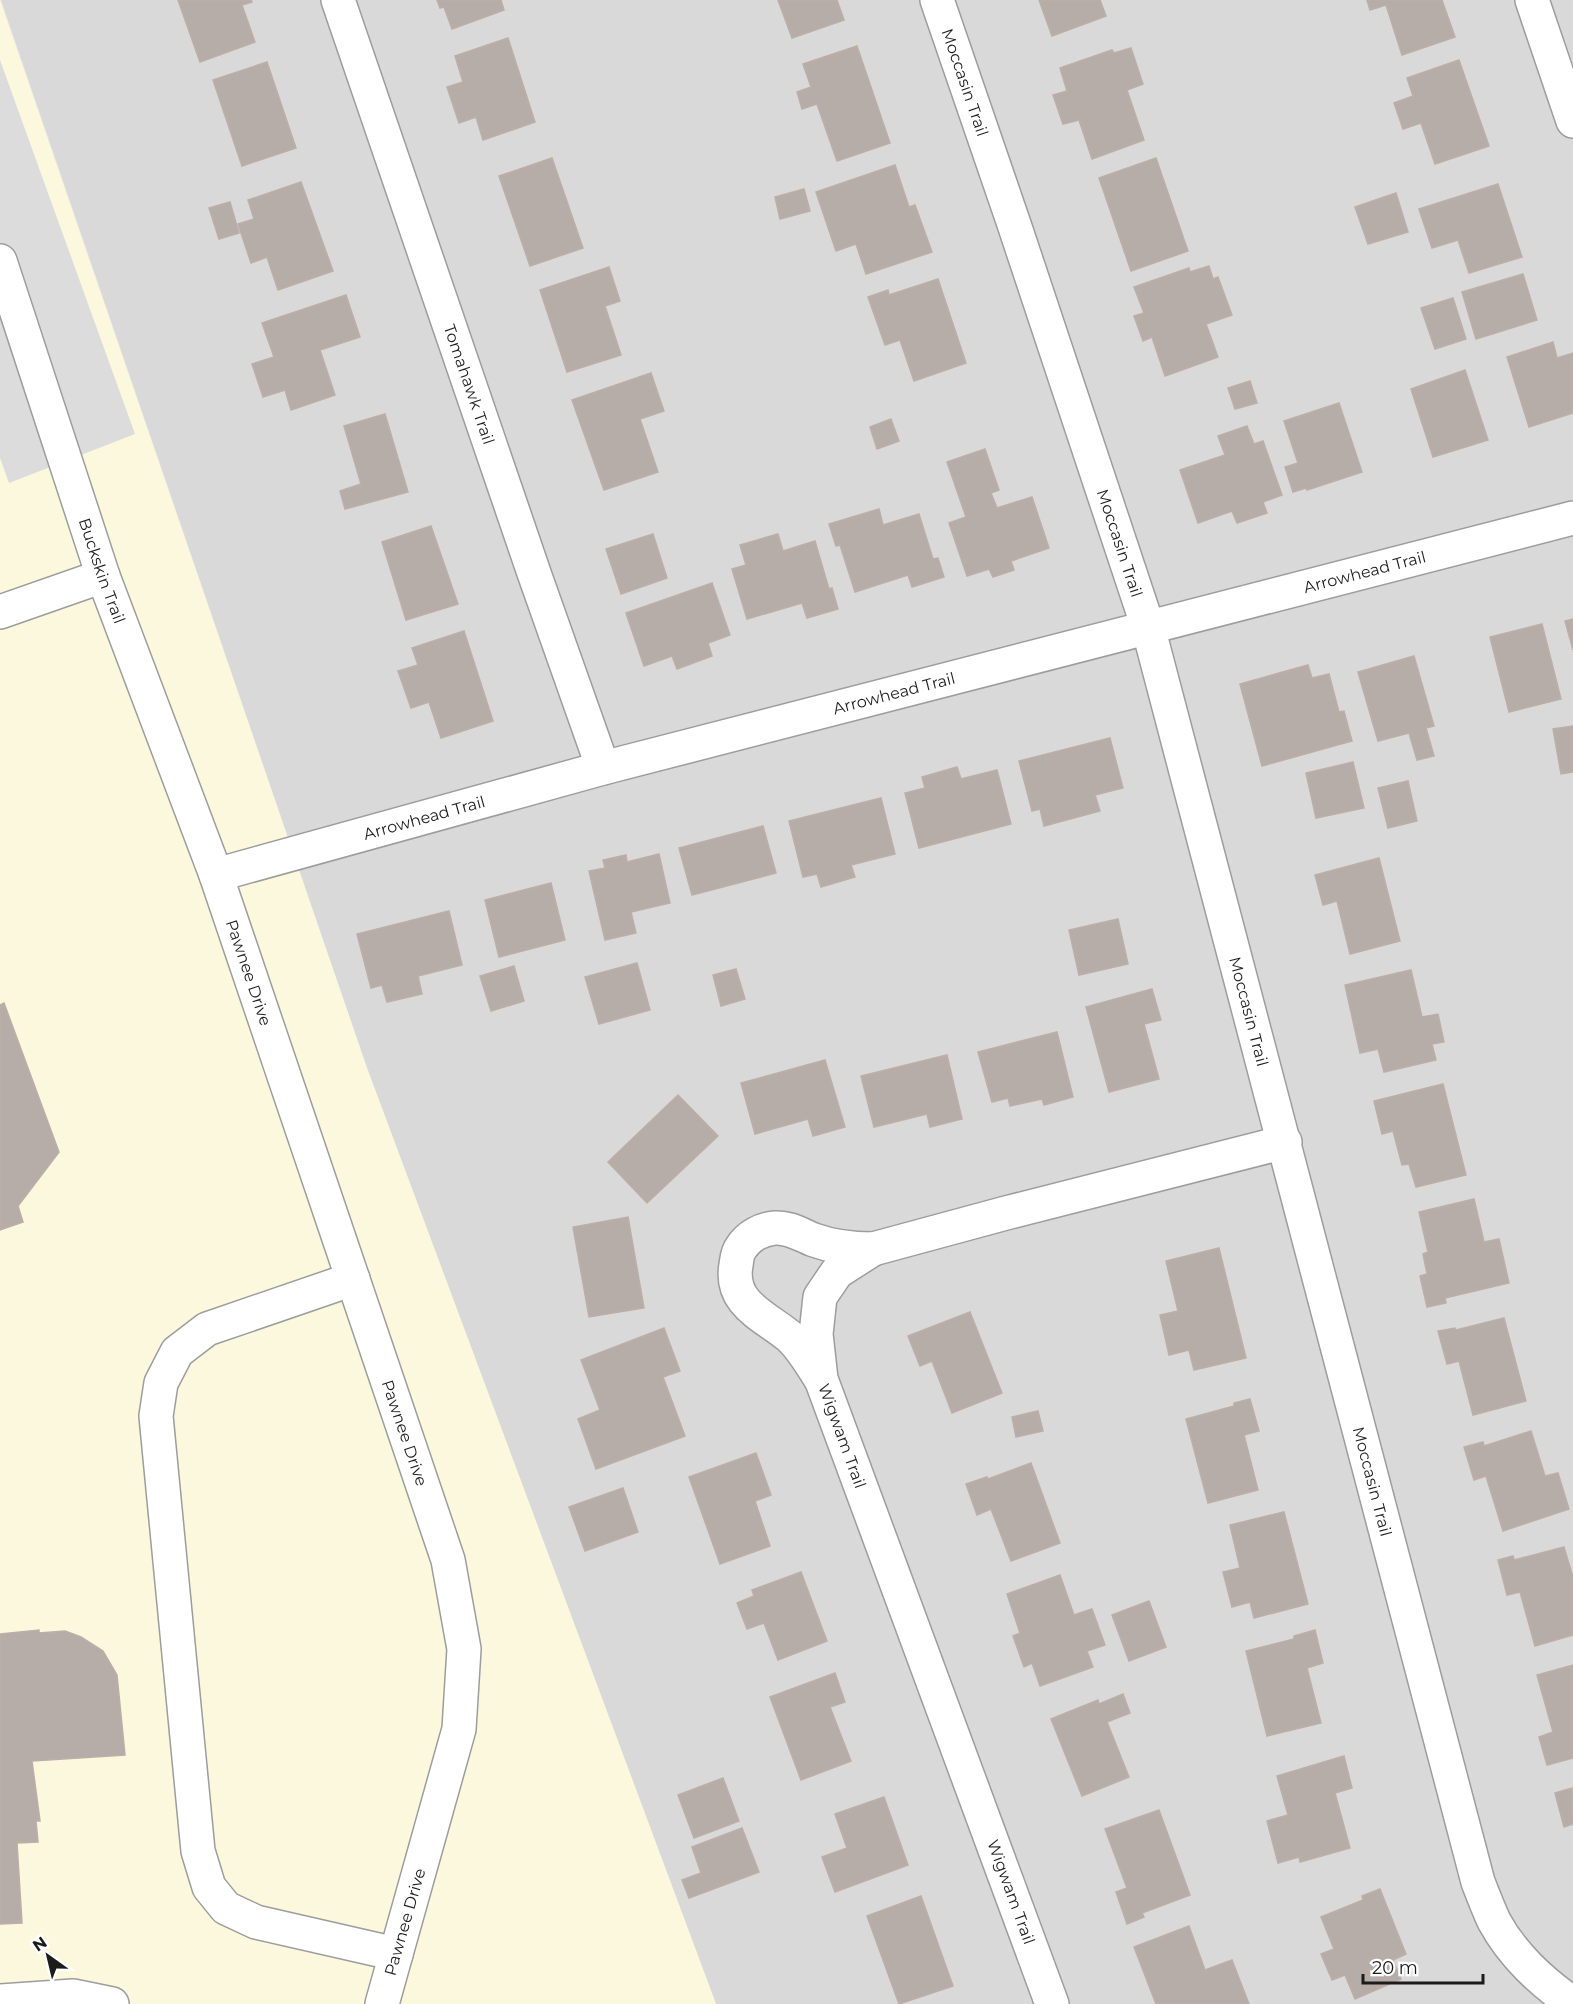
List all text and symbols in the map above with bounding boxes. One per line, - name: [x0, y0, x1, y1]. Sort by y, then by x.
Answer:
- street label: Moccasin Trail: [938, 26, 993, 139]
- street label: Tomahawk Trail: [440, 322, 499, 447]
- street label: Moccasin Trail: [1093, 487, 1147, 599]
- street label: Buckskin Trail: [75, 515, 130, 626]
- street label: Arrowhead Trail: [1301, 547, 1428, 597]
- street label: Arrowhead Trail: [831, 668, 957, 718]
- street label: Arrowhead Trail: [361, 792, 487, 843]
- street label: Pawnee Drive: [222, 917, 276, 1028]
- street label: Moccasin Trail: [1226, 954, 1273, 1068]
- street label: Pawnee Drive: [378, 1377, 432, 1488]
- street label: Wigwam Trail: [814, 1381, 870, 1491]
- street label: Moccasin Trail: [1349, 1425, 1396, 1538]
- street label: Wigwam Trail: [983, 1837, 1039, 1947]
- street label: Pawnee Drive: [381, 1866, 429, 1978]
- north arrow: [18, 1926, 78, 1986]
- text: N: [29, 1932, 51, 1955]
- scale bar: [1363, 1947, 1483, 1985]
- text: 20 m: [1372, 1957, 1418, 1979]

